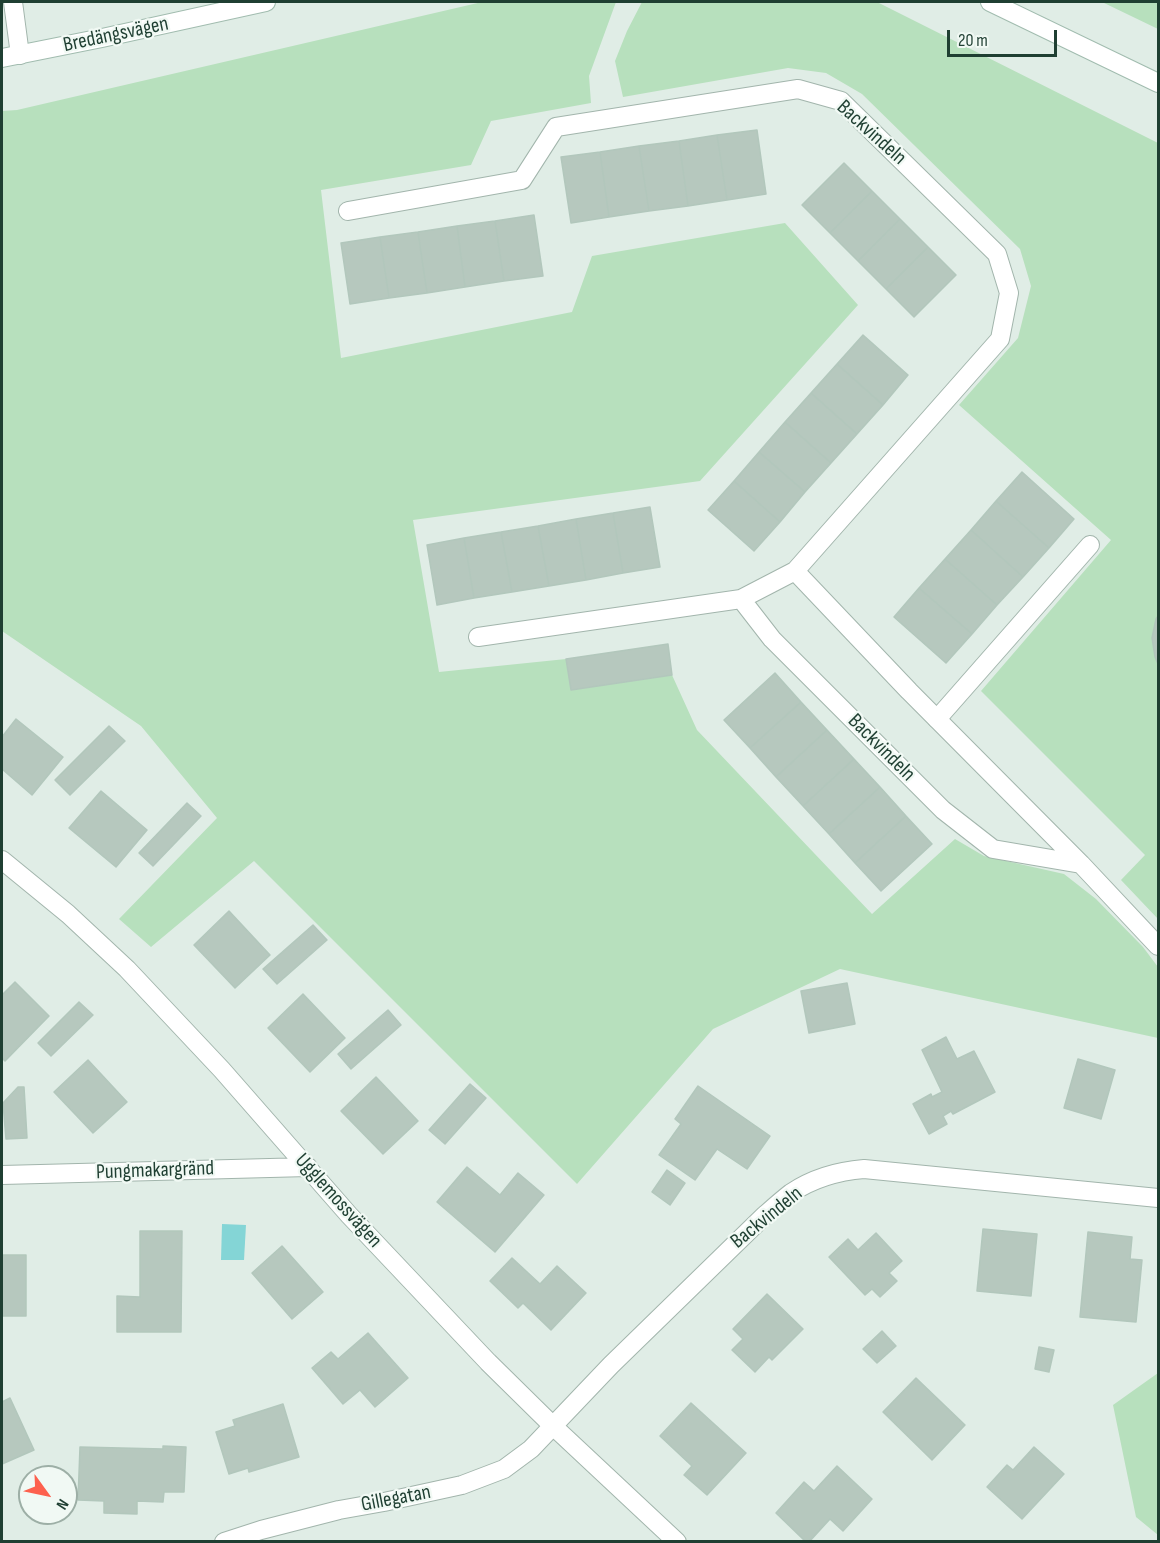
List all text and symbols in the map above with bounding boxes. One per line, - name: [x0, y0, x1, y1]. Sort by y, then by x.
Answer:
- street label: Bredängsvägen: [61, 12, 171, 58]
- scale bar: [950, 18, 1060, 56]
- text: 20 m: [958, 30, 988, 51]
- street label: Backvindeln: [831, 95, 911, 171]
- street label: Backvindeln: [842, 709, 920, 787]
- street label: Ugglemossvägen: [289, 1149, 387, 1253]
- street label: Pungmakargränd: [96, 1156, 214, 1186]
- street label: Backvindeln: [726, 1181, 808, 1255]
- north arrow: [18, 1465, 78, 1525]
- street label: Gillegatan: [359, 1480, 433, 1518]
- text: N: [52, 1495, 72, 1513]

